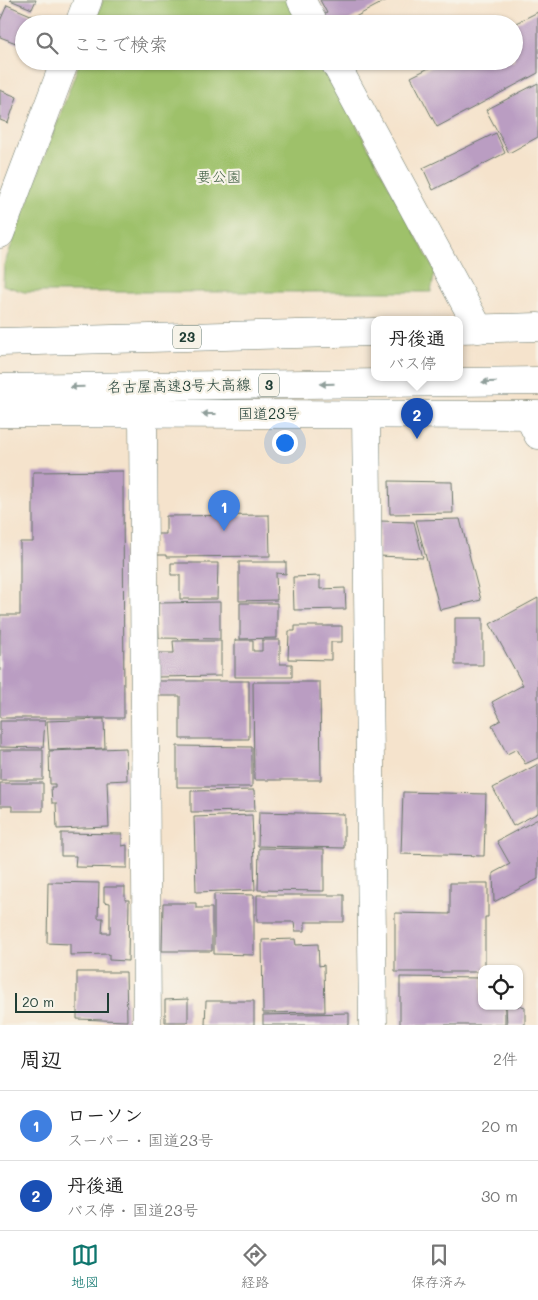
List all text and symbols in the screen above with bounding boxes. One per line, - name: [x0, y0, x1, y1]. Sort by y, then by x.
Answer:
- search box: [15, 15, 523, 70]
- icon: search: [33, 29, 61, 57]
- text: ここで検索: [73, 31, 168, 56]
- park label: 要公園: [196, 166, 242, 186]
- popup: [371, 316, 463, 381]
- text: 丹後通: [388, 325, 446, 350]
- road number: 23: [173, 326, 201, 348]
- text: バス停: [388, 352, 437, 373]
- street label: 名古屋高速3号大高線: [107, 374, 251, 396]
- road number: 3: [259, 374, 279, 396]
- one-way arrow: [481, 378, 497, 386]
- one-way arrow: [319, 380, 335, 388]
- one-way arrow: [69, 383, 85, 391]
- pin: 2: [401, 398, 433, 439]
- street label: 国道23号: [238, 403, 300, 423]
- one-way arrow: [201, 410, 217, 418]
- your location: [272, 430, 298, 456]
- pin: 1: [208, 490, 240, 531]
- map controls: [478, 965, 523, 1010]
- button: locate: [478, 965, 523, 1010]
- scale bar: [15, 990, 109, 1013]
- text: 20 m: [22, 992, 54, 1011]
- text: 周辺: [20, 1045, 62, 1072]
- text: 2件: [493, 1048, 518, 1069]
- text: ローソン: [67, 1102, 143, 1127]
- text: 1: [32, 1115, 40, 1136]
- text: 20 m: [481, 1115, 518, 1136]
- text: スーパー · 国道23号: [67, 1129, 214, 1150]
- text: 丹後通: [67, 1172, 124, 1197]
- text: 2: [32, 1185, 40, 1206]
- text: 30 m: [481, 1185, 518, 1206]
- text: バス停 · 国道23号: [67, 1199, 199, 1220]
- tab: 地図: [71, 1241, 99, 1291]
- tab: 経路: [241, 1241, 269, 1291]
- tab: 保存済み: [411, 1241, 467, 1291]

